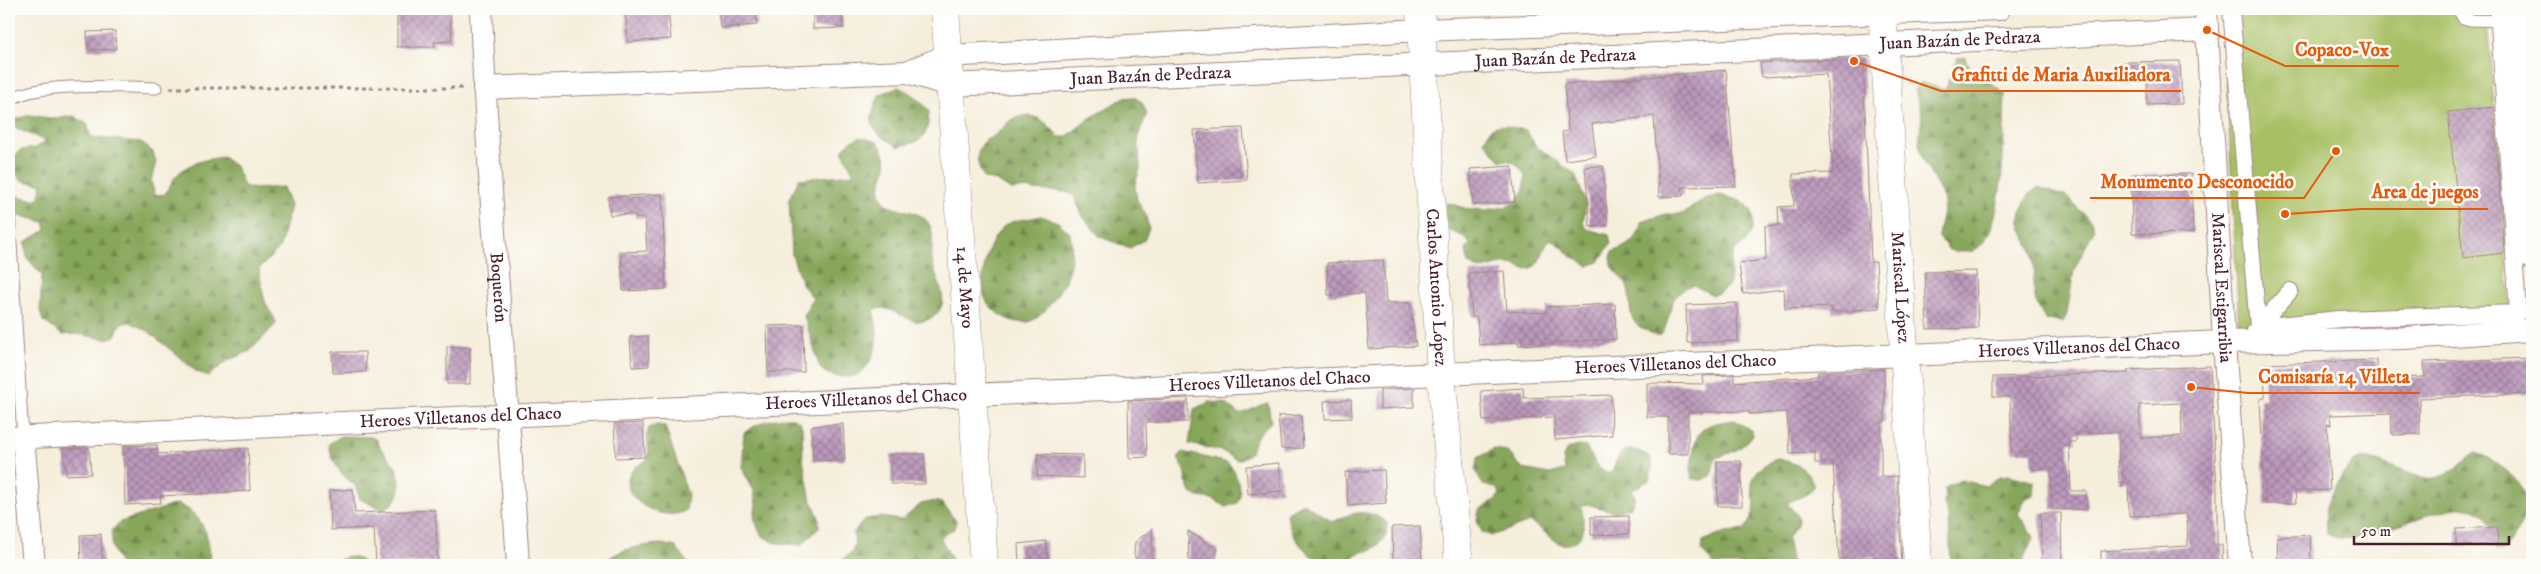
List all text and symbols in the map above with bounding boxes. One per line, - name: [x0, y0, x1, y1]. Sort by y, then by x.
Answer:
- street label: Juan Bazán de Pedraza: [1877, 26, 2041, 55]
- callout: Copaco-Vox: [2285, 32, 2399, 66]
- text: Copaco-Vox: [2295, 39, 2390, 62]
- street label: Juan Bazán de Pedraza: [1473, 44, 1637, 73]
- callout: Grafitti de Maria Auxiliadora: [1941, 57, 2181, 91]
- street label: Juan Bazán de Pedraza: [1068, 62, 1232, 91]
- text: Grafitti de Maria Auxiliadora: [1951, 64, 2172, 87]
- callout: Monumento Desconocido: [2090, 164, 2304, 198]
- text: Monumento Desconocido: [2100, 171, 2294, 194]
- callout: Area de juegos: [2361, 175, 2488, 209]
- text: Area de juegos: [2370, 181, 2479, 205]
- street label: Carlos Antonio López: [1420, 208, 1452, 367]
- street label: Mariscal Estigarribia: [2206, 212, 2236, 364]
- street label: Mariscal López: [1885, 231, 1915, 344]
- street label: 14 de Mayo: [951, 245, 978, 329]
- street label: Boquerón: [484, 252, 512, 324]
- street label: Heroes Villetanos del Chaco: [1978, 333, 2181, 363]
- street label: Heroes Villetanos del Chaco: [1574, 349, 1777, 380]
- callout: Comisaría 14 Villeta: [2248, 359, 2420, 393]
- street label: Heroes Villetanos del Chaco: [1168, 366, 1371, 397]
- text: Comisaría 14 Villeta: [2258, 366, 2411, 389]
- street label: Heroes Villetanos del Chaco: [765, 384, 968, 415]
- street label: Heroes Villetanos del Chaco: [359, 402, 562, 433]
- scale bar: [2354, 514, 2508, 546]
- text: 50 m: [2361, 522, 2391, 541]

